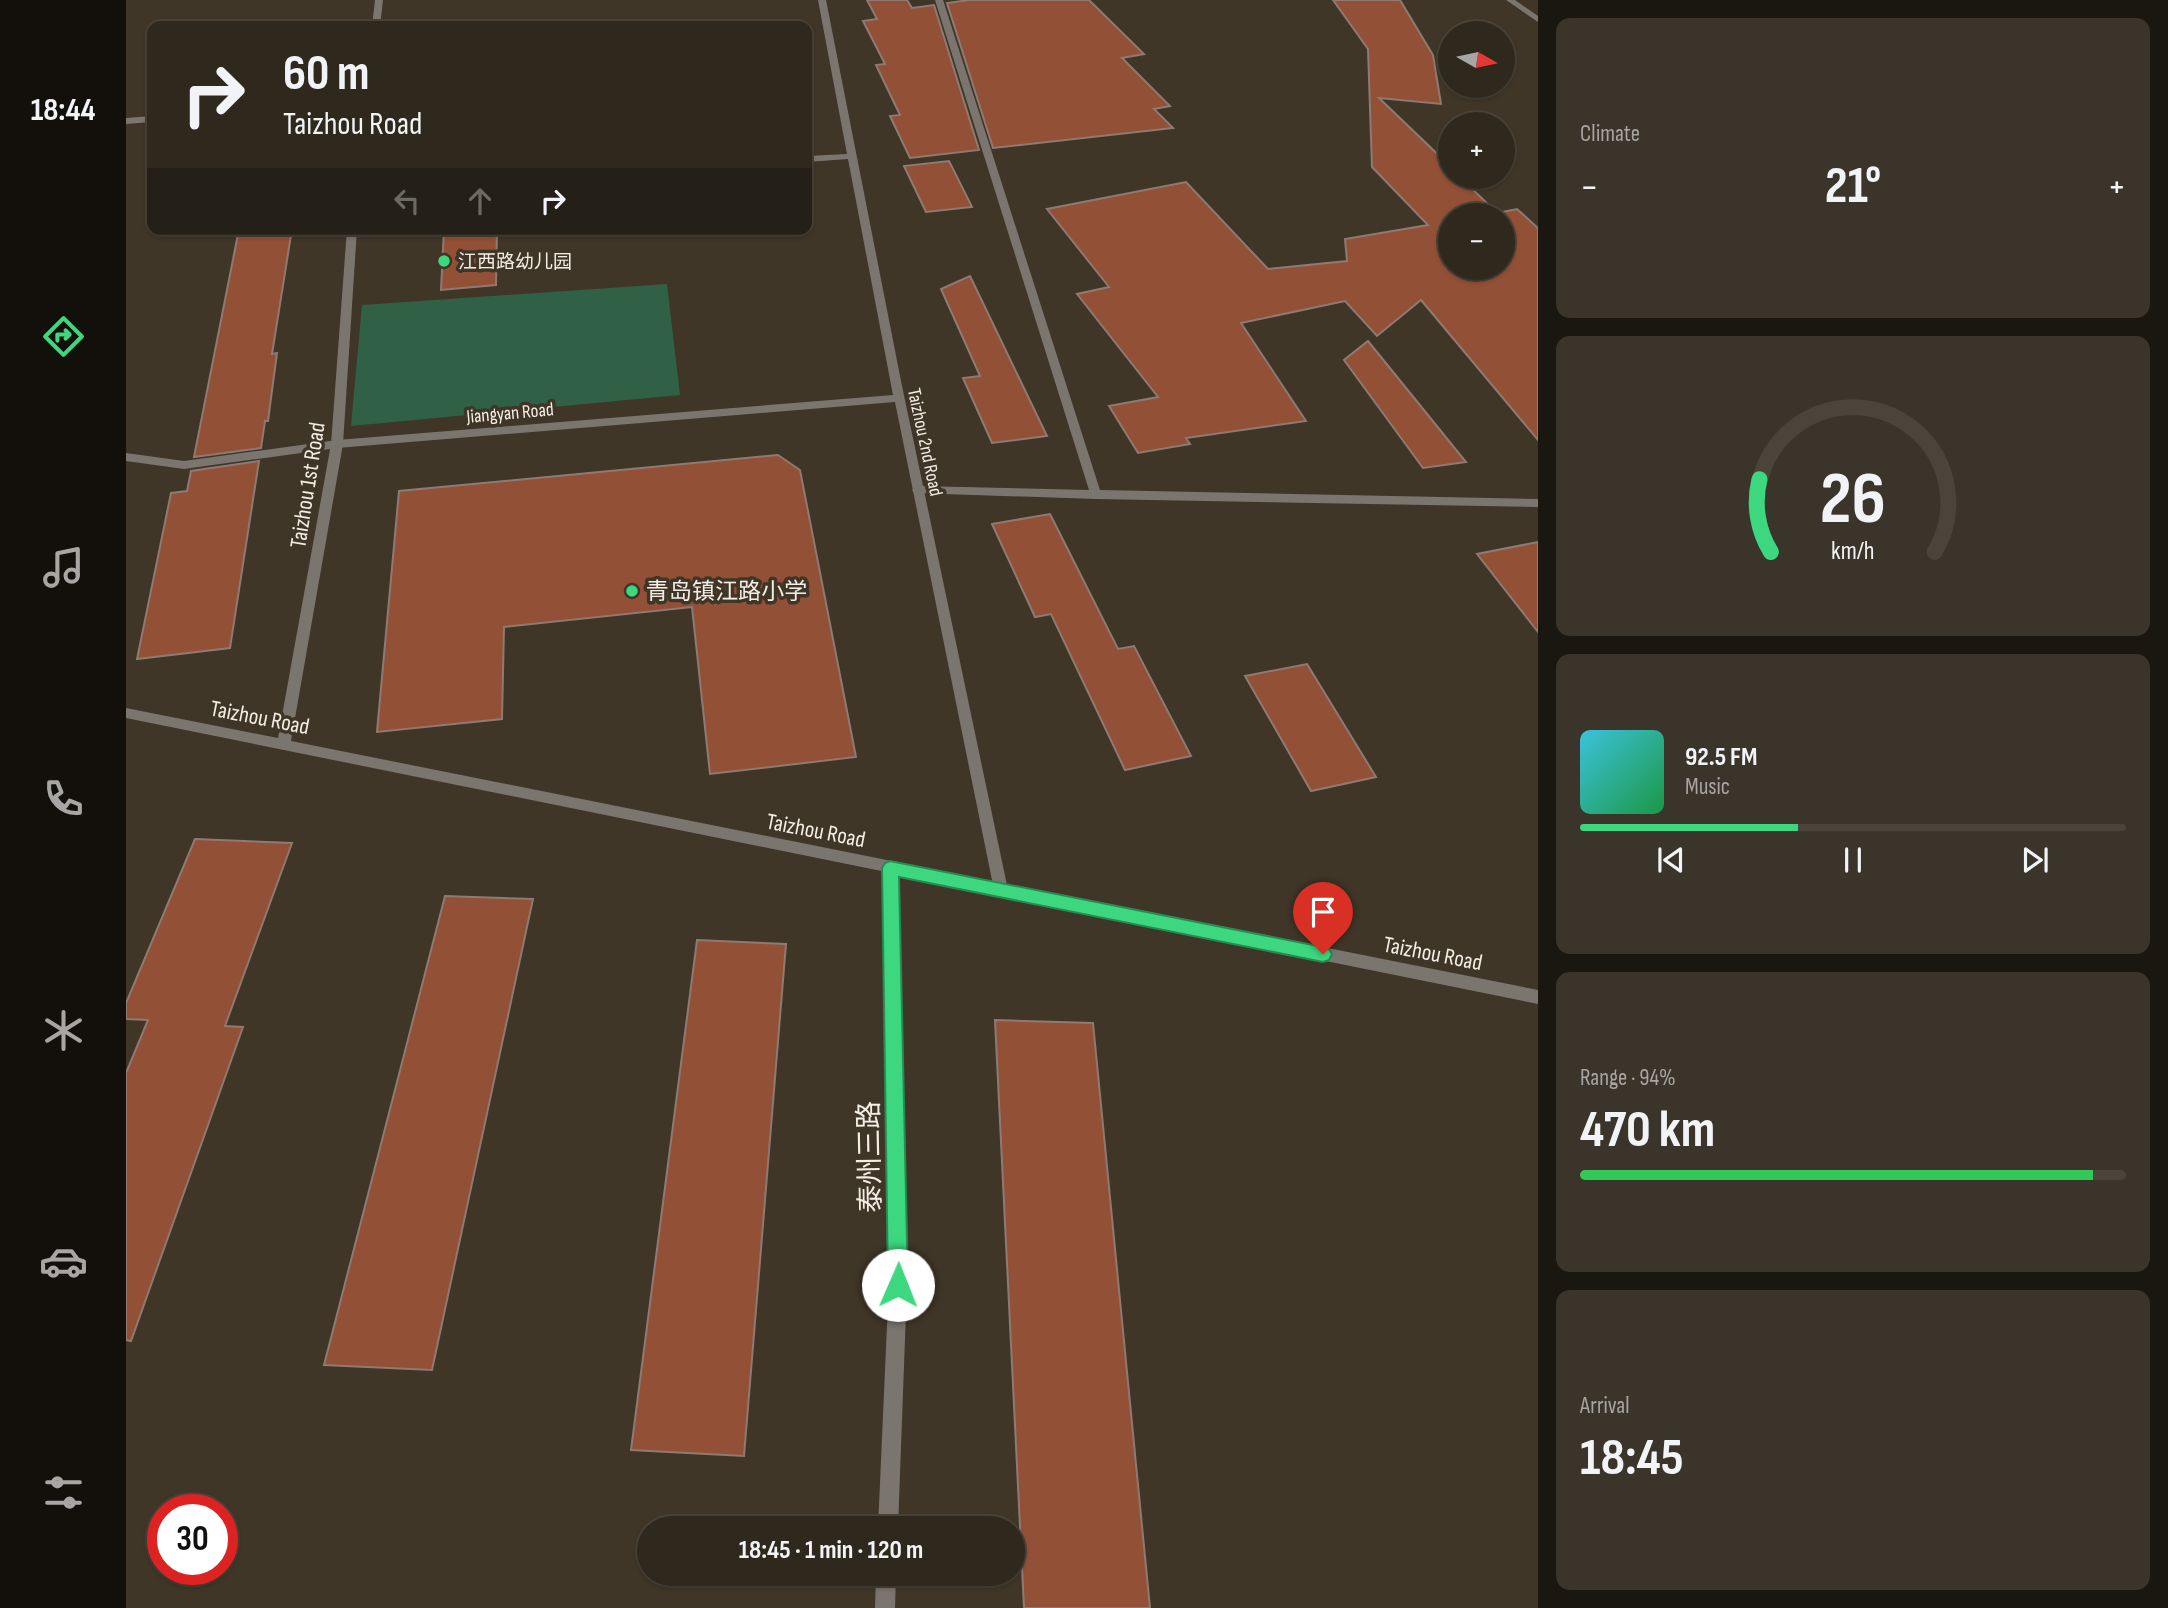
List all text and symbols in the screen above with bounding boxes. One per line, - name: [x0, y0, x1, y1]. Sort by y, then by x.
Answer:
- north arrow: [1438, 21, 1516, 98]
- map controls: [1438, 21, 1515, 280]
- text: 60 m: [283, 45, 370, 104]
- icon: right: [168, 49, 259, 140]
- text: 18:44: [31, 91, 95, 130]
- text: Taizhou Road: [283, 105, 422, 144]
- button: +: [1438, 112, 1515, 189]
- text: Climate: [1580, 120, 1640, 148]
- text: 21°: [1825, 155, 1881, 218]
- text: −: [1580, 165, 1599, 210]
- text: +: [2107, 165, 2126, 210]
- icon: left: [388, 182, 426, 220]
- icon: ahead: [461, 182, 499, 220]
- icon: right: [534, 182, 572, 220]
- button: −: [1438, 203, 1515, 280]
- place label: 江西路幼儿园: [458, 251, 572, 274]
- marker: 江西路幼儿园: [436, 253, 452, 269]
- icon: directions: [39, 312, 88, 361]
- street label: Taizhou 2nd Road: [902, 386, 947, 498]
- street label: Jiangyan Road: [465, 398, 555, 429]
- street label: Taizhou 1st Road: [284, 420, 332, 550]
- text: 26: [1820, 456, 1886, 544]
- text: km/h: [1831, 536, 1875, 567]
- icon: music: [39, 543, 88, 592]
- place label: 青岛镇江路小学: [646, 578, 807, 606]
- marker: 青岛镇江路小学: [624, 583, 640, 599]
- street label: Taizhou Road: [208, 695, 312, 741]
- text: 92.5 FM: [1685, 742, 1757, 773]
- text: Music: [1685, 773, 1730, 801]
- icon: phone: [39, 774, 88, 823]
- street label: Taizhou Road: [764, 808, 868, 854]
- icon: previous: [1652, 841, 1690, 879]
- icon: pause: [1834, 841, 1872, 879]
- icon: next: [2016, 841, 2054, 879]
- pin: [1293, 882, 1353, 954]
- icon: arrive: [1304, 893, 1342, 931]
- street label: Taizhou Road: [1381, 931, 1485, 977]
- icon: climate: [39, 1006, 88, 1055]
- text: Range · 94%: [1580, 1064, 1676, 1092]
- text: 470 km: [1580, 1099, 1715, 1162]
- street label: 泰州三路: [853, 1101, 888, 1213]
- icon: car: [39, 1237, 88, 1286]
- position arrow: [861, 1248, 935, 1322]
- text: Arrival: [1580, 1392, 1629, 1420]
- text: 18:45: [1580, 1427, 1684, 1490]
- icon: filters: [39, 1468, 88, 1517]
- speed limit sign: 30: [147, 1494, 238, 1585]
- text: 18:45 · 1 min · 120 m: [739, 1535, 923, 1566]

